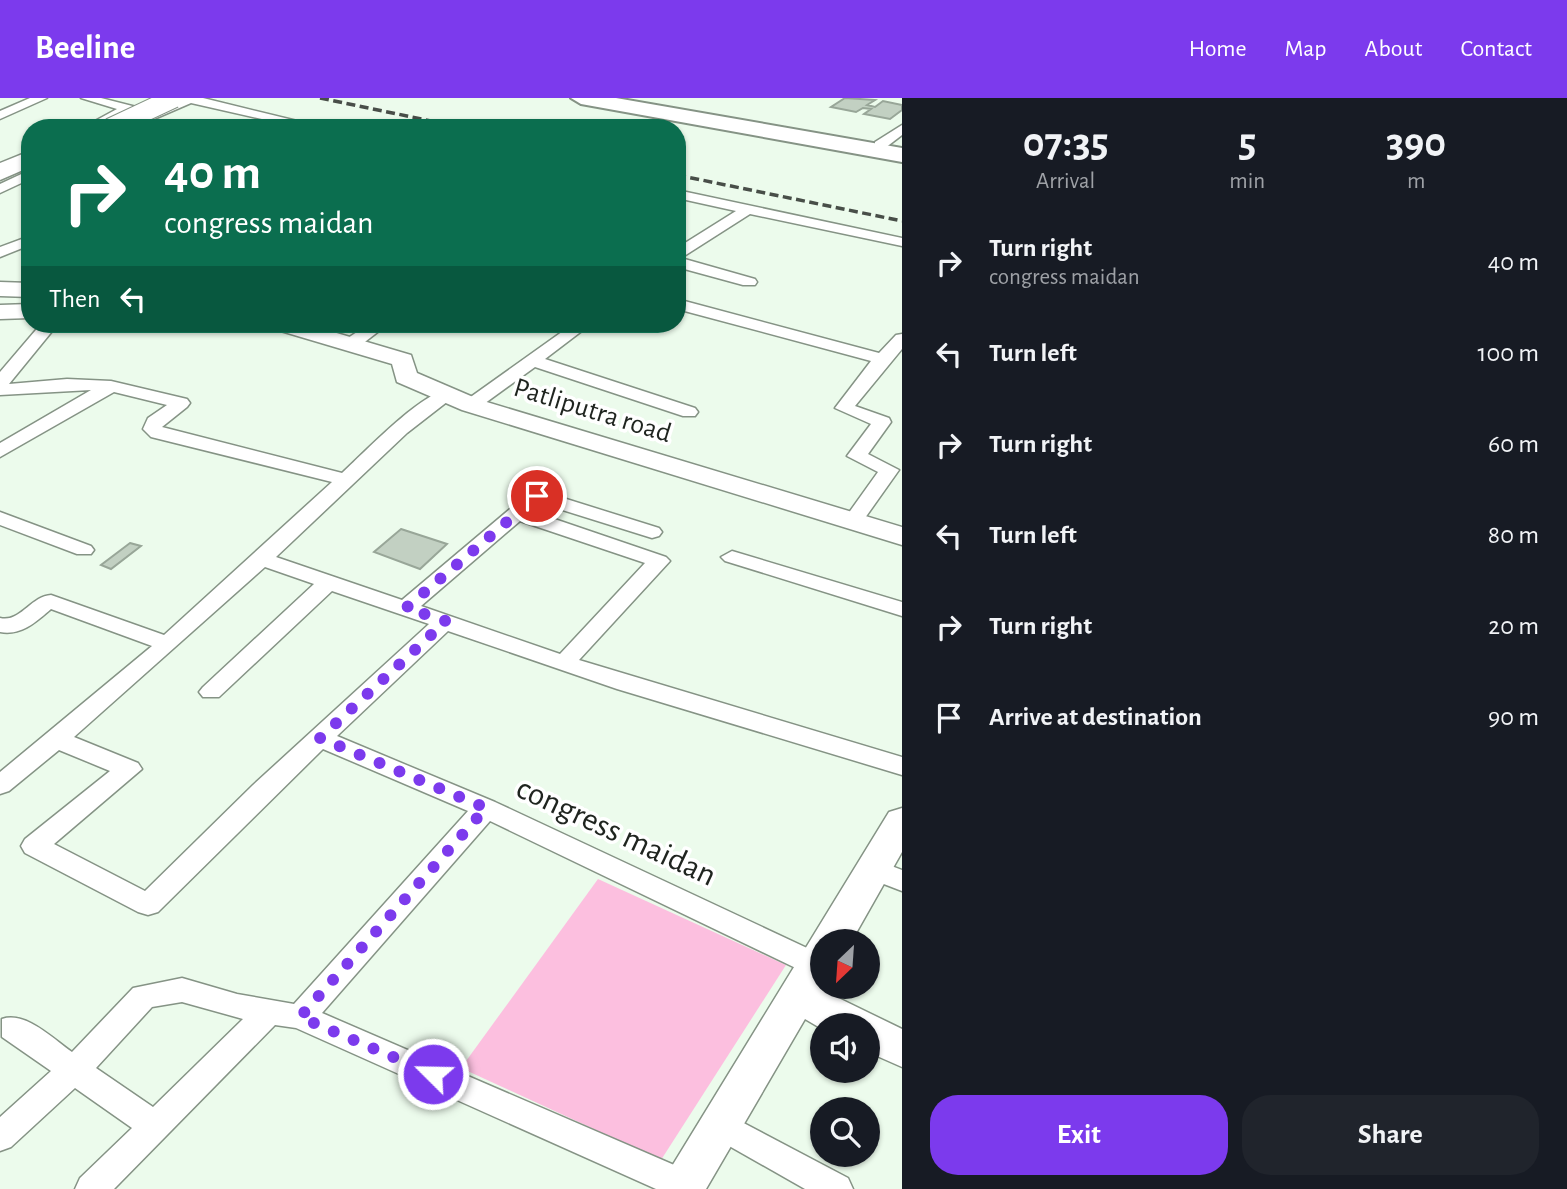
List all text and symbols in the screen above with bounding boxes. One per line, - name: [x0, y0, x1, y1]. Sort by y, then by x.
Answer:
- text: Beeline: [35, 32, 135, 65]
- text: Home: [1189, 37, 1247, 61]
- text: Map: [1285, 37, 1327, 61]
- text: About: [1365, 37, 1422, 61]
- text: Contact: [1460, 37, 1532, 61]
- text: 07:35: [1023, 122, 1109, 164]
- text: 5: [1238, 122, 1256, 164]
- text: 390: [1386, 122, 1446, 164]
- icon: right: [49, 147, 140, 238]
- text: 40 m: [164, 149, 261, 198]
- text: Arrival: [1036, 170, 1095, 193]
- text: min: [1229, 170, 1265, 193]
- text: m: [1407, 170, 1425, 193]
- text: congress maidan: [164, 207, 374, 239]
- text: Turn right: [989, 235, 1092, 261]
- icon: right: [930, 244, 968, 282]
- text: 40 m: [1488, 249, 1539, 275]
- text: congress maidan: [989, 266, 1140, 289]
- icon: left: [114, 280, 152, 318]
- text: Then: [49, 286, 100, 312]
- icon: left: [930, 335, 968, 373]
- text: Turn left: [989, 340, 1077, 366]
- text: 100 m: [1478, 340, 1539, 366]
- street label: Patliputra road: [510, 374, 675, 448]
- icon: right: [930, 426, 968, 464]
- text: Turn right: [989, 431, 1092, 457]
- text: 60 m: [1488, 431, 1539, 457]
- pin: [507, 466, 567, 526]
- icon: arrive: [518, 477, 556, 515]
- icon: left: [930, 517, 968, 555]
- text: Turn left: [989, 522, 1077, 548]
- text: 80 m: [1488, 522, 1539, 548]
- icon: right: [930, 608, 968, 646]
- text: Turn right: [989, 613, 1092, 639]
- text: 20 m: [1488, 613, 1539, 639]
- icon: arrive: [930, 699, 968, 737]
- text: Arrive at destination: [989, 704, 1202, 730]
- text: 90 m: [1488, 704, 1539, 730]
- street label: congress maidan: [511, 772, 721, 893]
- north arrow: [810, 929, 880, 999]
- map controls: [810, 929, 880, 1167]
- button: sound: [810, 1013, 880, 1083]
- position arrow: [396, 1037, 470, 1111]
- button: Exit: [930, 1095, 1228, 1175]
- button: Share: [1242, 1095, 1539, 1175]
- button: search: [810, 1097, 880, 1167]

